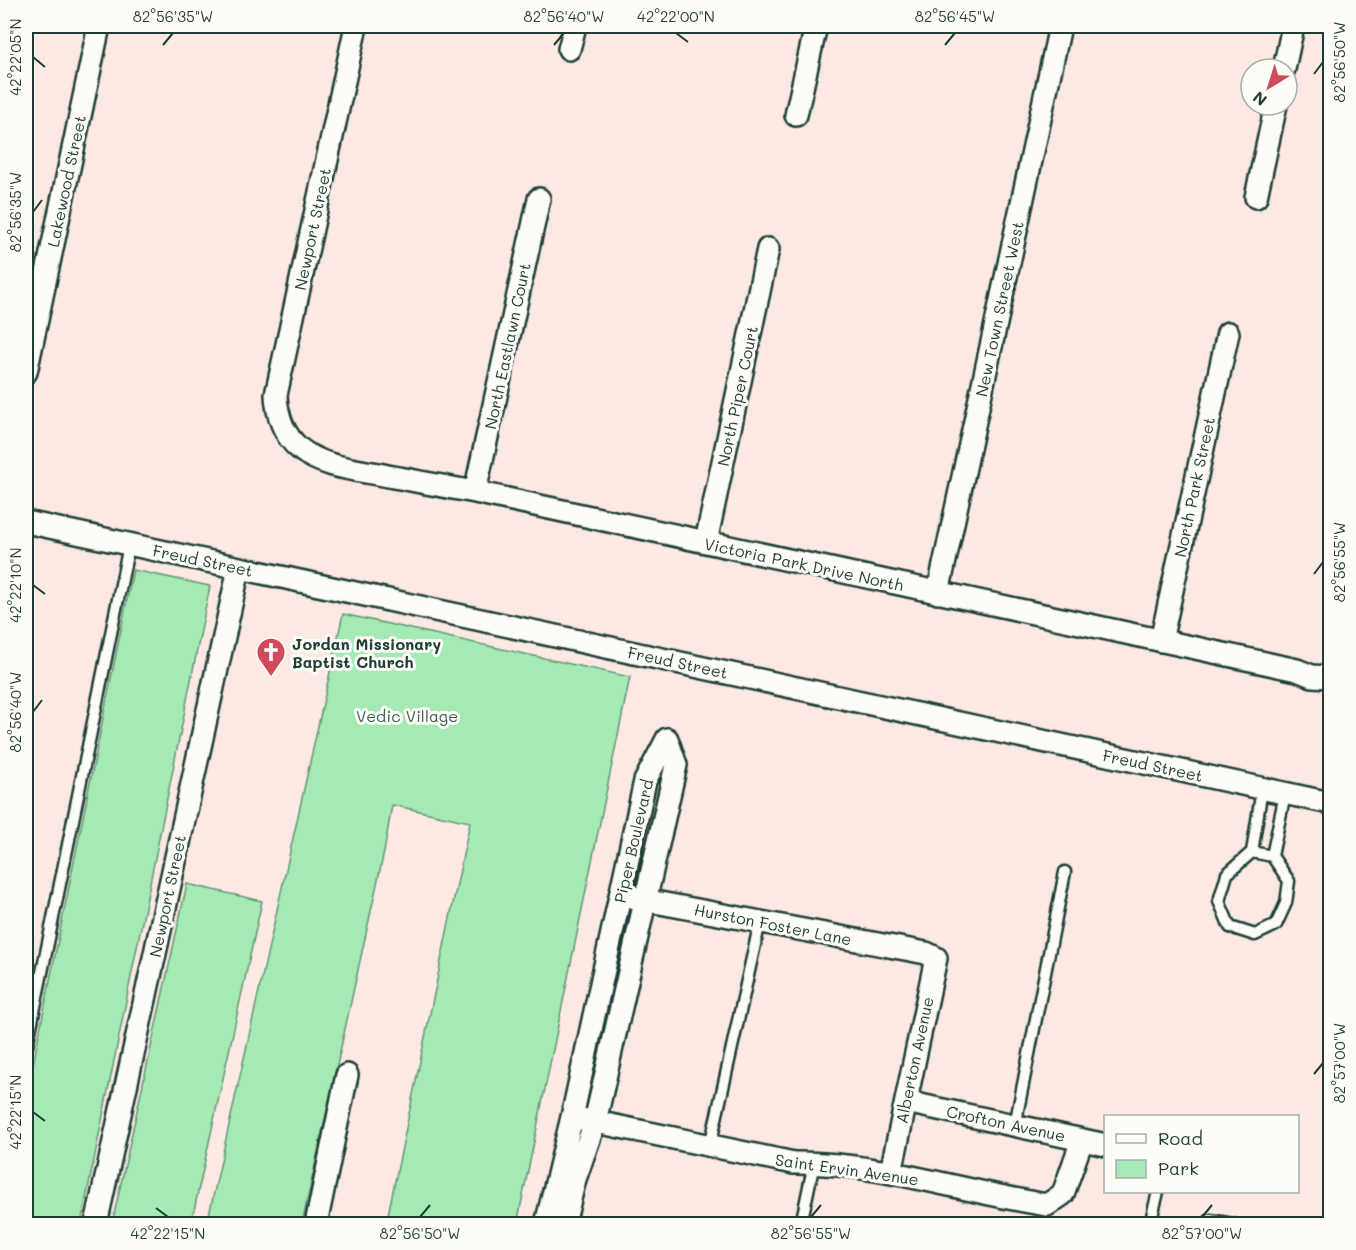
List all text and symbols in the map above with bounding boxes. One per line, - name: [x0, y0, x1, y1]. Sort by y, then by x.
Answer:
- text: 82°56'35"W: [133, 6, 213, 26]
- text: 82°56'40"W: [524, 6, 604, 26]
- text: 42°22'00"N: [637, 6, 715, 26]
- text: 82°56'45"W: [915, 6, 995, 26]
- text: 42°22'05"N: [5, 18, 25, 96]
- text: 82°56'50"W: [1329, 22, 1349, 102]
- north arrow: [1239, 57, 1299, 117]
- text: N: [1248, 87, 1271, 111]
- street label: Lakewood Street: [42, 113, 90, 249]
- street label: Newport Street: [289, 166, 335, 292]
- text: 82°56'35"W: [5, 172, 25, 252]
- street label: New Town Street West: [970, 219, 1028, 399]
- street label: North Eastlawn Court: [479, 261, 535, 431]
- street label: North Piper Court: [712, 324, 762, 468]
- street label: North Park Street: [1169, 415, 1219, 559]
- text: 82°56'55"W: [1329, 522, 1349, 602]
- street label: Victoria Park Drive North: [702, 533, 906, 595]
- street label: Freud Street: [151, 539, 255, 581]
- text: 42°22'10"N: [5, 547, 25, 623]
- place label: Jordan Missionary Baptist Church: [292, 633, 441, 672]
- church icon: Jordan Missionary Baptist Church: [255, 636, 287, 678]
- street label: Freud Street: [626, 641, 730, 683]
- text: 82°56'40"W: [5, 672, 25, 752]
- park label: Vedic Village: [356, 705, 458, 726]
- street label: Freud Street: [1101, 744, 1205, 786]
- street label: Piper Boulevard: [609, 777, 657, 905]
- street label: Newport Street: [144, 833, 190, 959]
- street label: Hurston Foster Lane: [692, 898, 854, 950]
- street label: Alberton Avenue: [890, 995, 938, 1125]
- text: 82°57'00"W: [1329, 1023, 1349, 1103]
- text: 42°22'15"N: [5, 1075, 25, 1149]
- street label: Crofton Avenue: [945, 1100, 1067, 1146]
- legend: [1104, 1115, 1299, 1193]
- text: Road: [1158, 1126, 1203, 1150]
- street label: Saint Ervin Avenue: [774, 1149, 920, 1189]
- text: Park: [1158, 1156, 1199, 1180]
- text: 42°22'15"N: [131, 1223, 205, 1243]
- text: 82°56'50"W: [380, 1223, 460, 1243]
- text: 82°56'55"W: [771, 1223, 851, 1243]
- text: 82°57'00"W: [1162, 1223, 1242, 1243]

